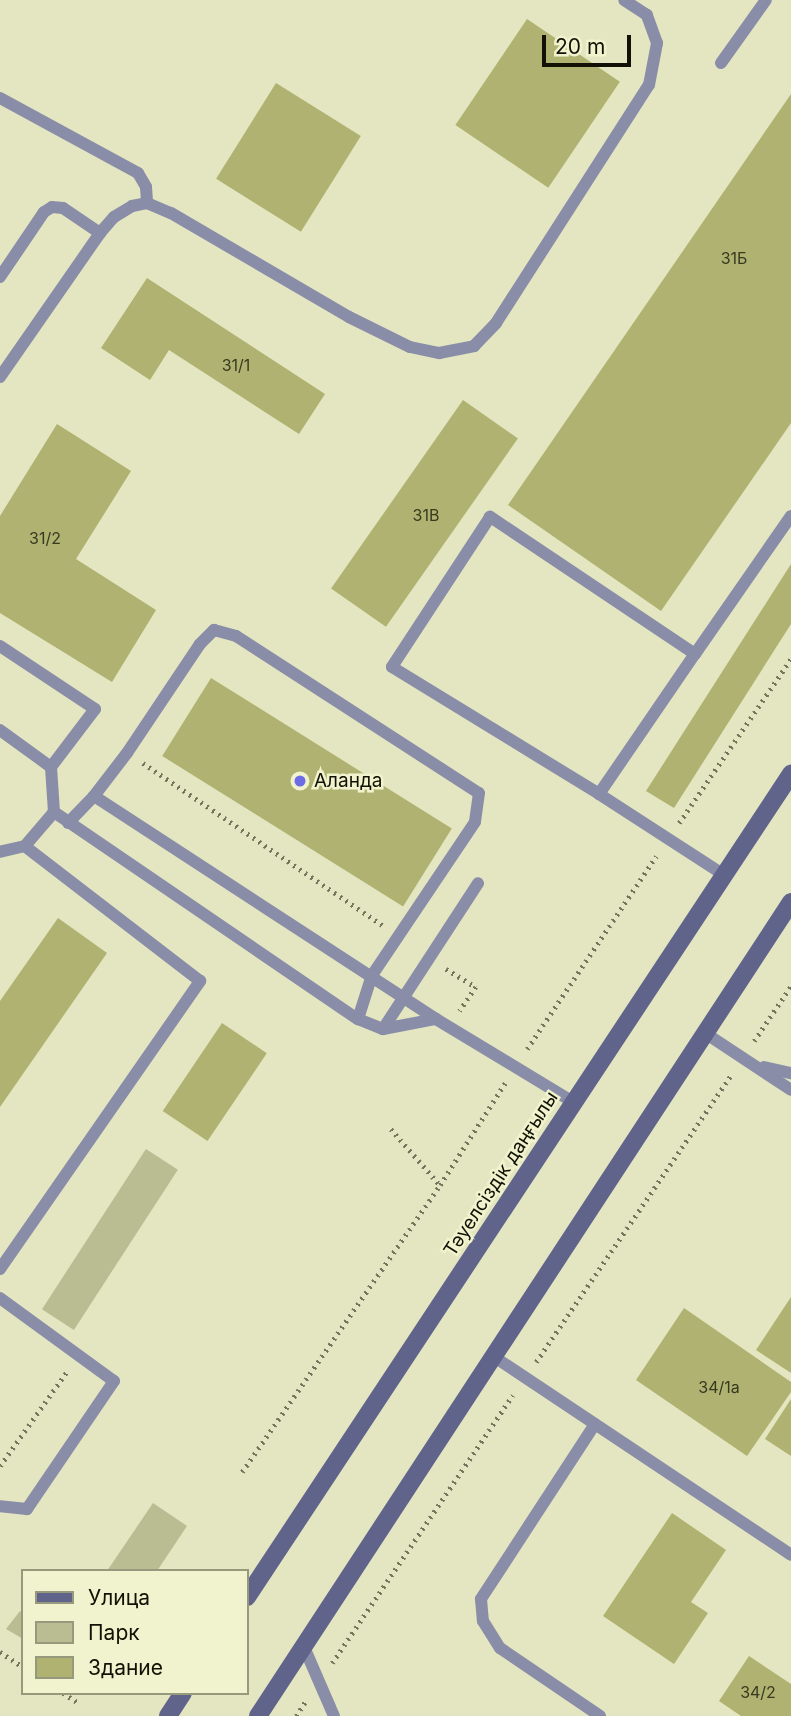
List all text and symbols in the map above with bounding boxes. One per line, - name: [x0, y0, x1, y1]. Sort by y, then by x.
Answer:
- scale bar: [546, 21, 635, 65]
- text: 20 m: [555, 34, 605, 59]
- house number: 31Б: [721, 248, 747, 268]
- house number: 31/1: [222, 355, 250, 375]
- house number: 31В: [413, 505, 439, 525]
- house number: 31/2: [29, 528, 61, 548]
- place label: Аланда: [314, 770, 383, 792]
- marker: Аланда: [292, 773, 308, 789]
- street label: Тәуелсіздік даңғылы: [439, 1087, 563, 1261]
- house number: 34/1а: [698, 1377, 740, 1397]
- legend: [21, 1569, 248, 1695]
- text: Улица: [88, 1585, 150, 1610]
- text: Парк: [88, 1620, 140, 1645]
- text: Здание: [88, 1655, 163, 1680]
- house number: 34/2: [740, 1682, 776, 1702]

